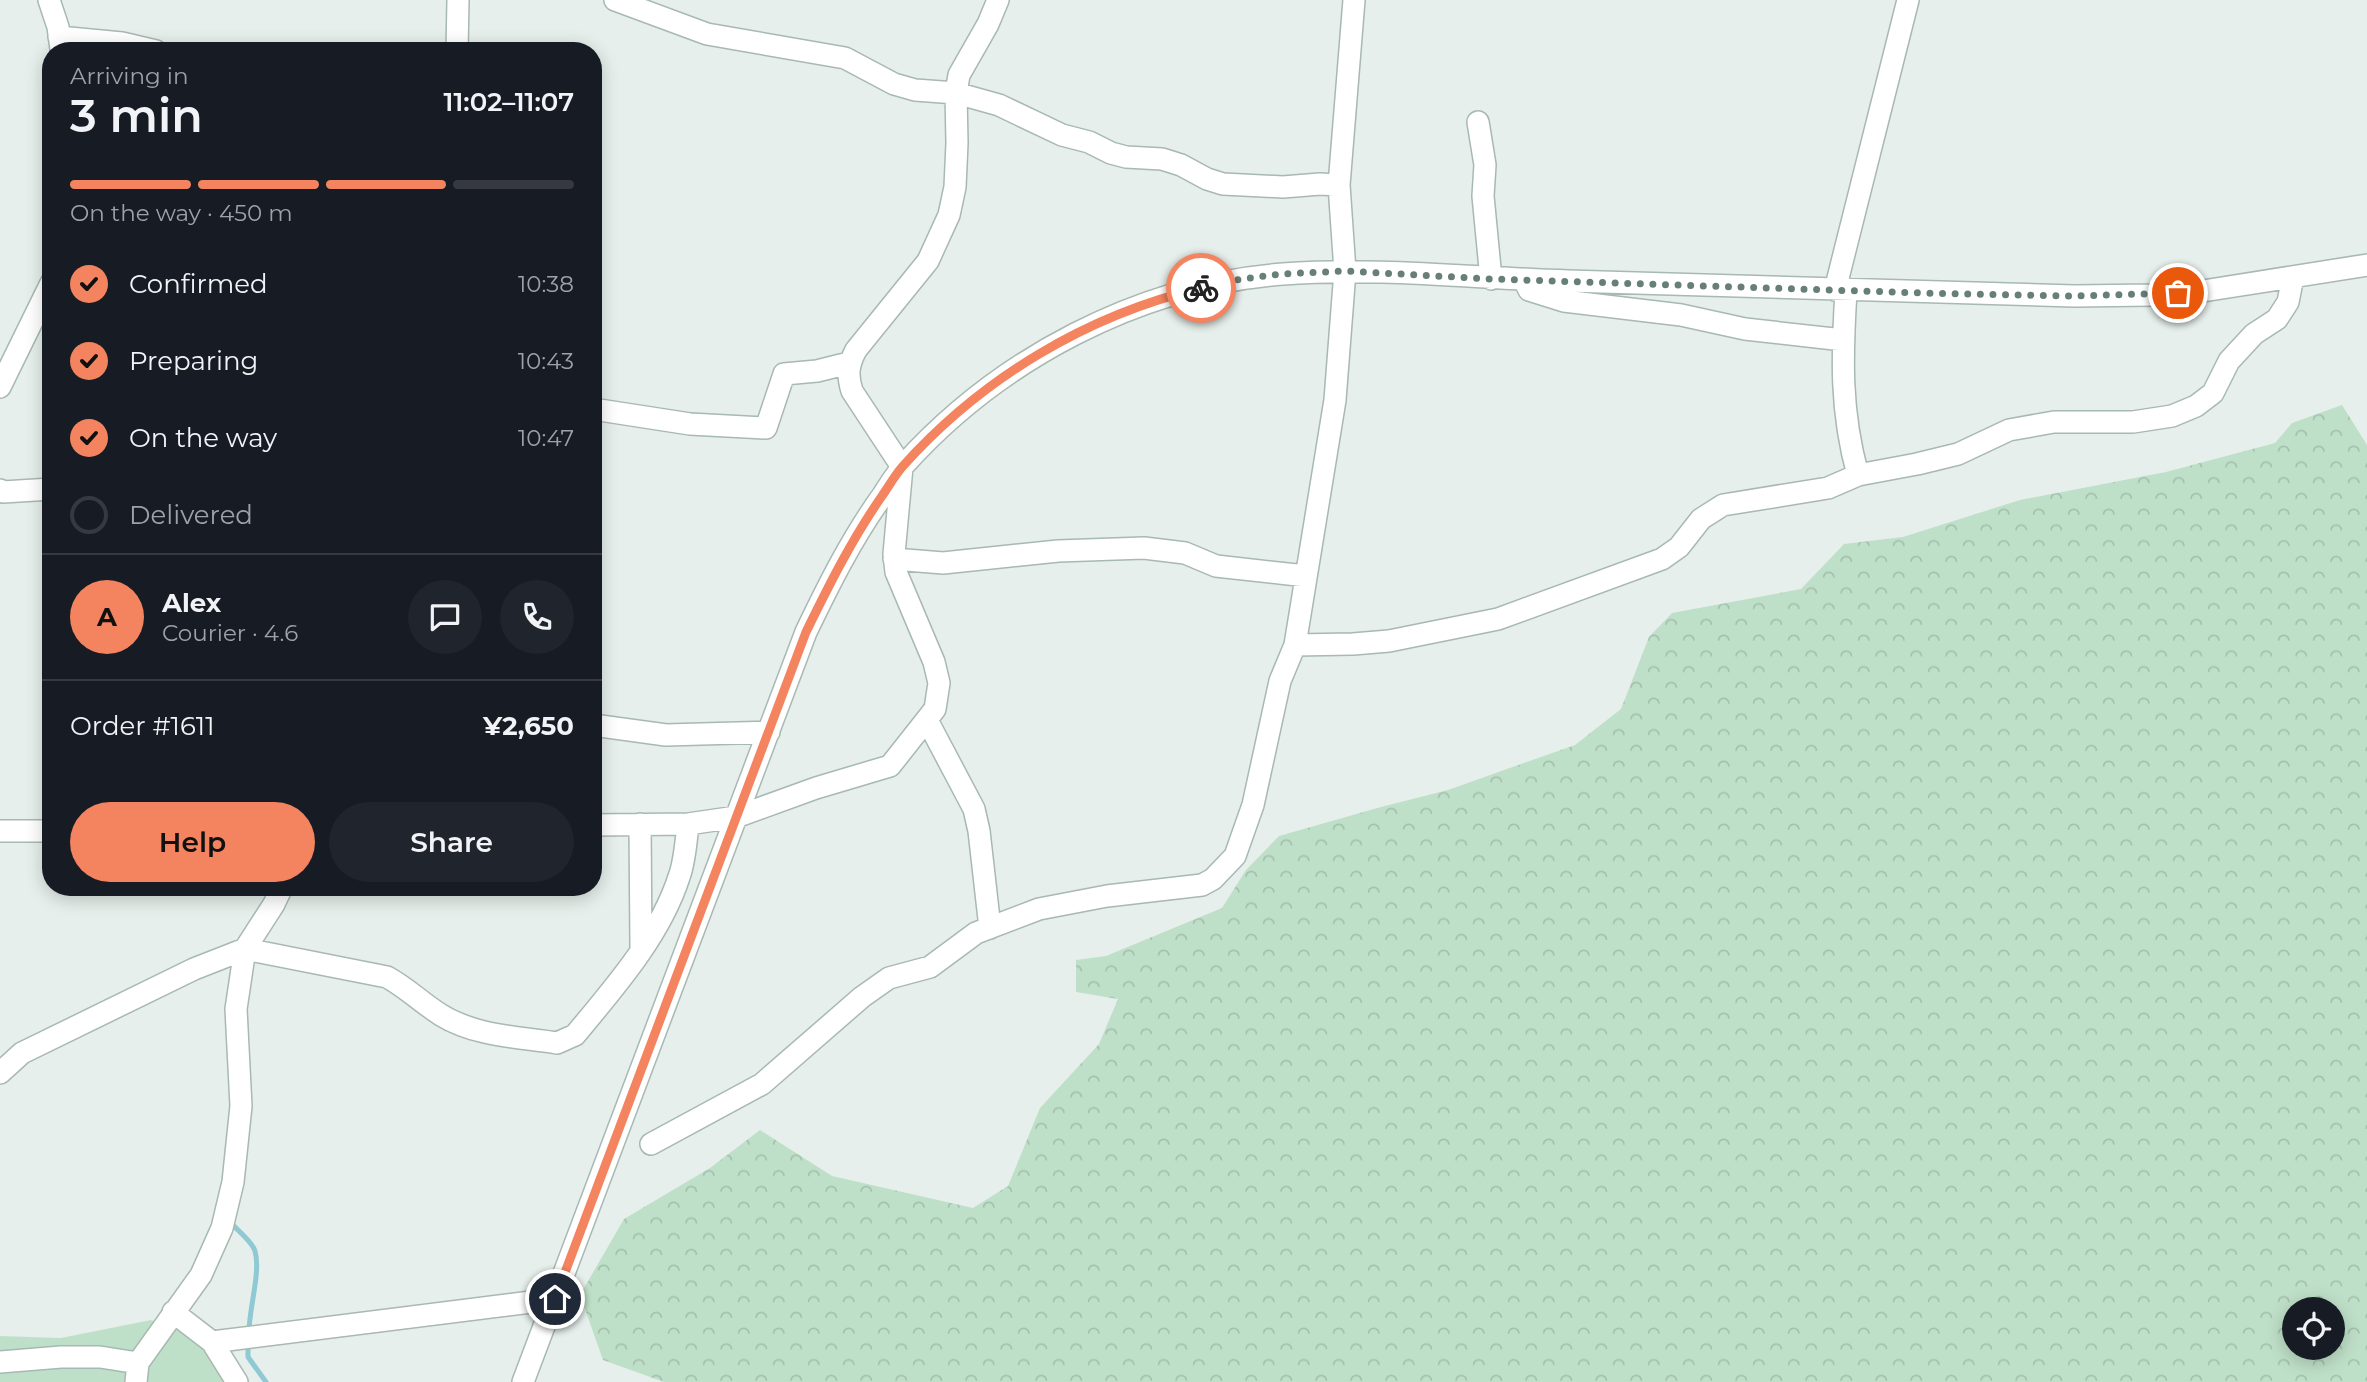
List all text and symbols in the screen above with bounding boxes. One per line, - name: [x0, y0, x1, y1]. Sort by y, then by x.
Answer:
- text: Arriving in: [70, 62, 189, 90]
- text: 11:02–11:07: [444, 86, 574, 118]
- text: 3 min: [70, 87, 203, 144]
- text: On the way · 450 m: [70, 199, 293, 227]
- courier: [1166, 253, 1236, 323]
- pin: [2148, 263, 2208, 323]
- icon: check: [70, 265, 108, 303]
- text: Confirmed: [129, 268, 268, 300]
- icon: bike: [1182, 269, 1220, 307]
- text: 10:38: [518, 270, 574, 298]
- icon: bag: [2159, 274, 2197, 312]
- icon: check: [70, 342, 108, 380]
- text: Preparing: [129, 345, 258, 377]
- text: 10:43: [518, 347, 574, 375]
- icon: check: [70, 419, 108, 457]
- text: On the way: [129, 422, 277, 454]
- text: 10:47: [518, 424, 574, 452]
- text: Delivered: [129, 499, 253, 531]
- button: chat: [408, 580, 482, 654]
- button: phone: [500, 580, 574, 654]
- text: Alex: [162, 587, 221, 619]
- text: A: [97, 601, 117, 633]
- text: Courier · 4.6: [162, 619, 298, 647]
- text: Order #1611: [70, 710, 215, 742]
- text: ¥2,650: [483, 710, 574, 742]
- button: Help: [70, 802, 315, 882]
- button: Share: [329, 802, 574, 882]
- pin: [525, 1269, 585, 1329]
- icon: home: [536, 1280, 574, 1318]
- map controls: [2282, 1297, 2345, 1360]
- button: locate: [2282, 1297, 2345, 1360]

